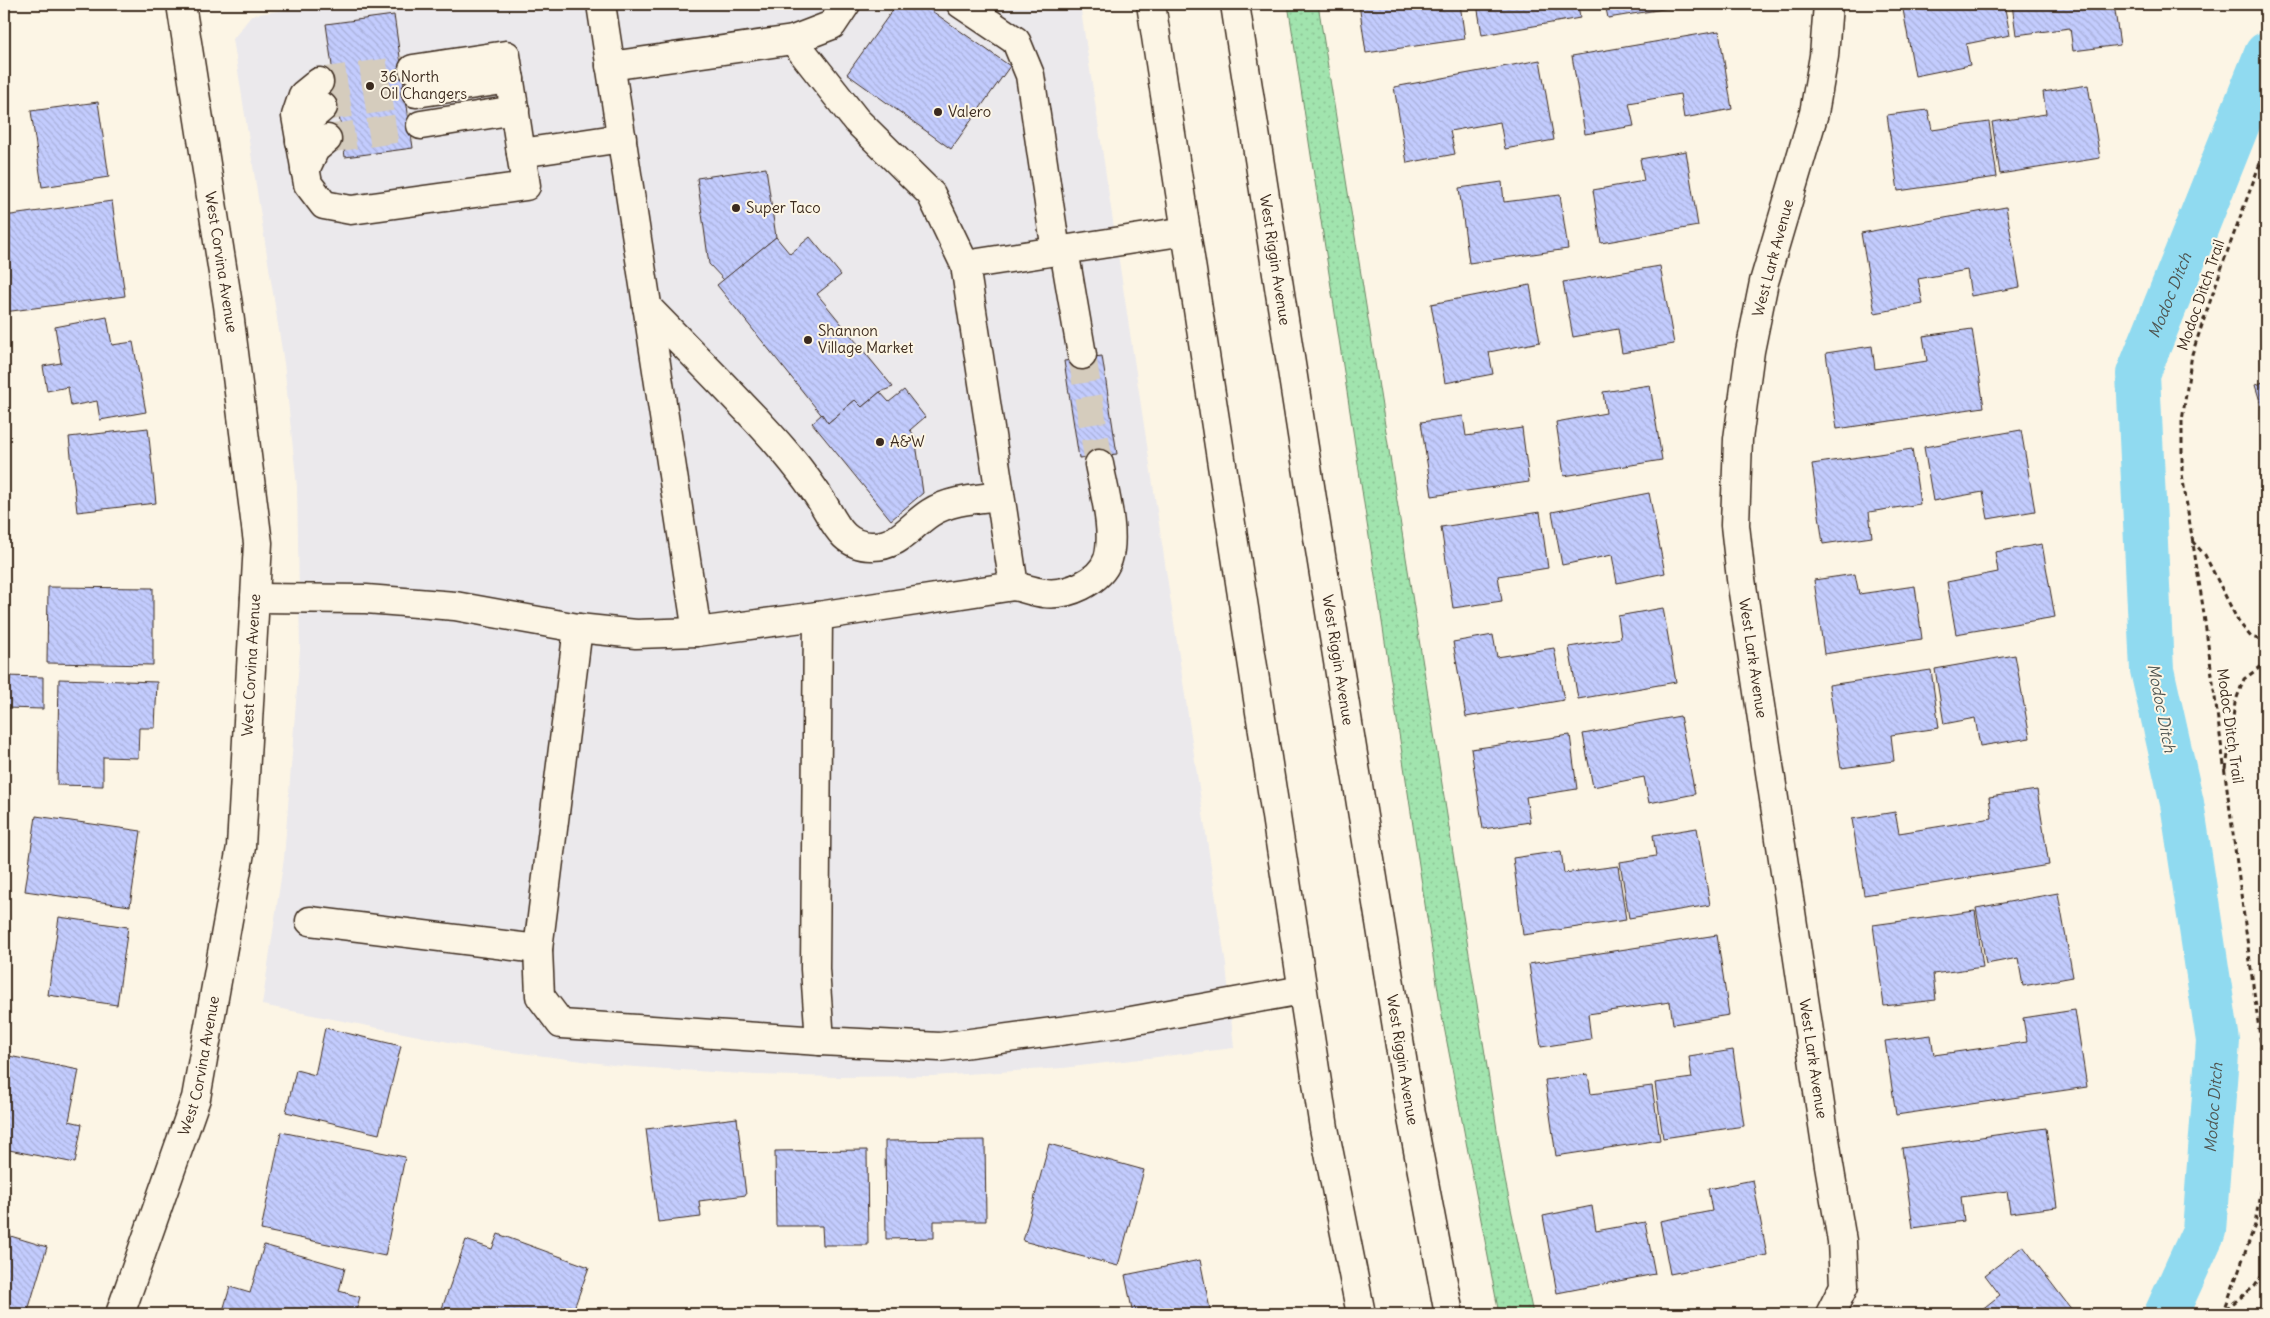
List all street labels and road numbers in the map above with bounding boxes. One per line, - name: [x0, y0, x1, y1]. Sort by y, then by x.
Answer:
- street label: West Corvina Avenue: [201, 190, 242, 334]
- street label: West Riggin Avenue: [1256, 193, 1295, 327]
- street label: West Lark Avenue: [1748, 197, 1797, 319]
- street label: Modoc Ditch Trail: [2173, 237, 2228, 353]
- street label: West Corvina Avenue: [237, 593, 264, 737]
- street label: West Riggin Avenue: [1318, 593, 1358, 727]
- street label: West Lark Avenue: [1735, 597, 1772, 719]
- street label: Modoc Ditch Trail: [2213, 667, 2248, 785]
- street label: West Riggin Avenue: [1383, 993, 1423, 1127]
- street label: West Corvina Avenue: [173, 994, 223, 1138]
- street label: West Lark Avenue: [1795, 997, 1832, 1120]

